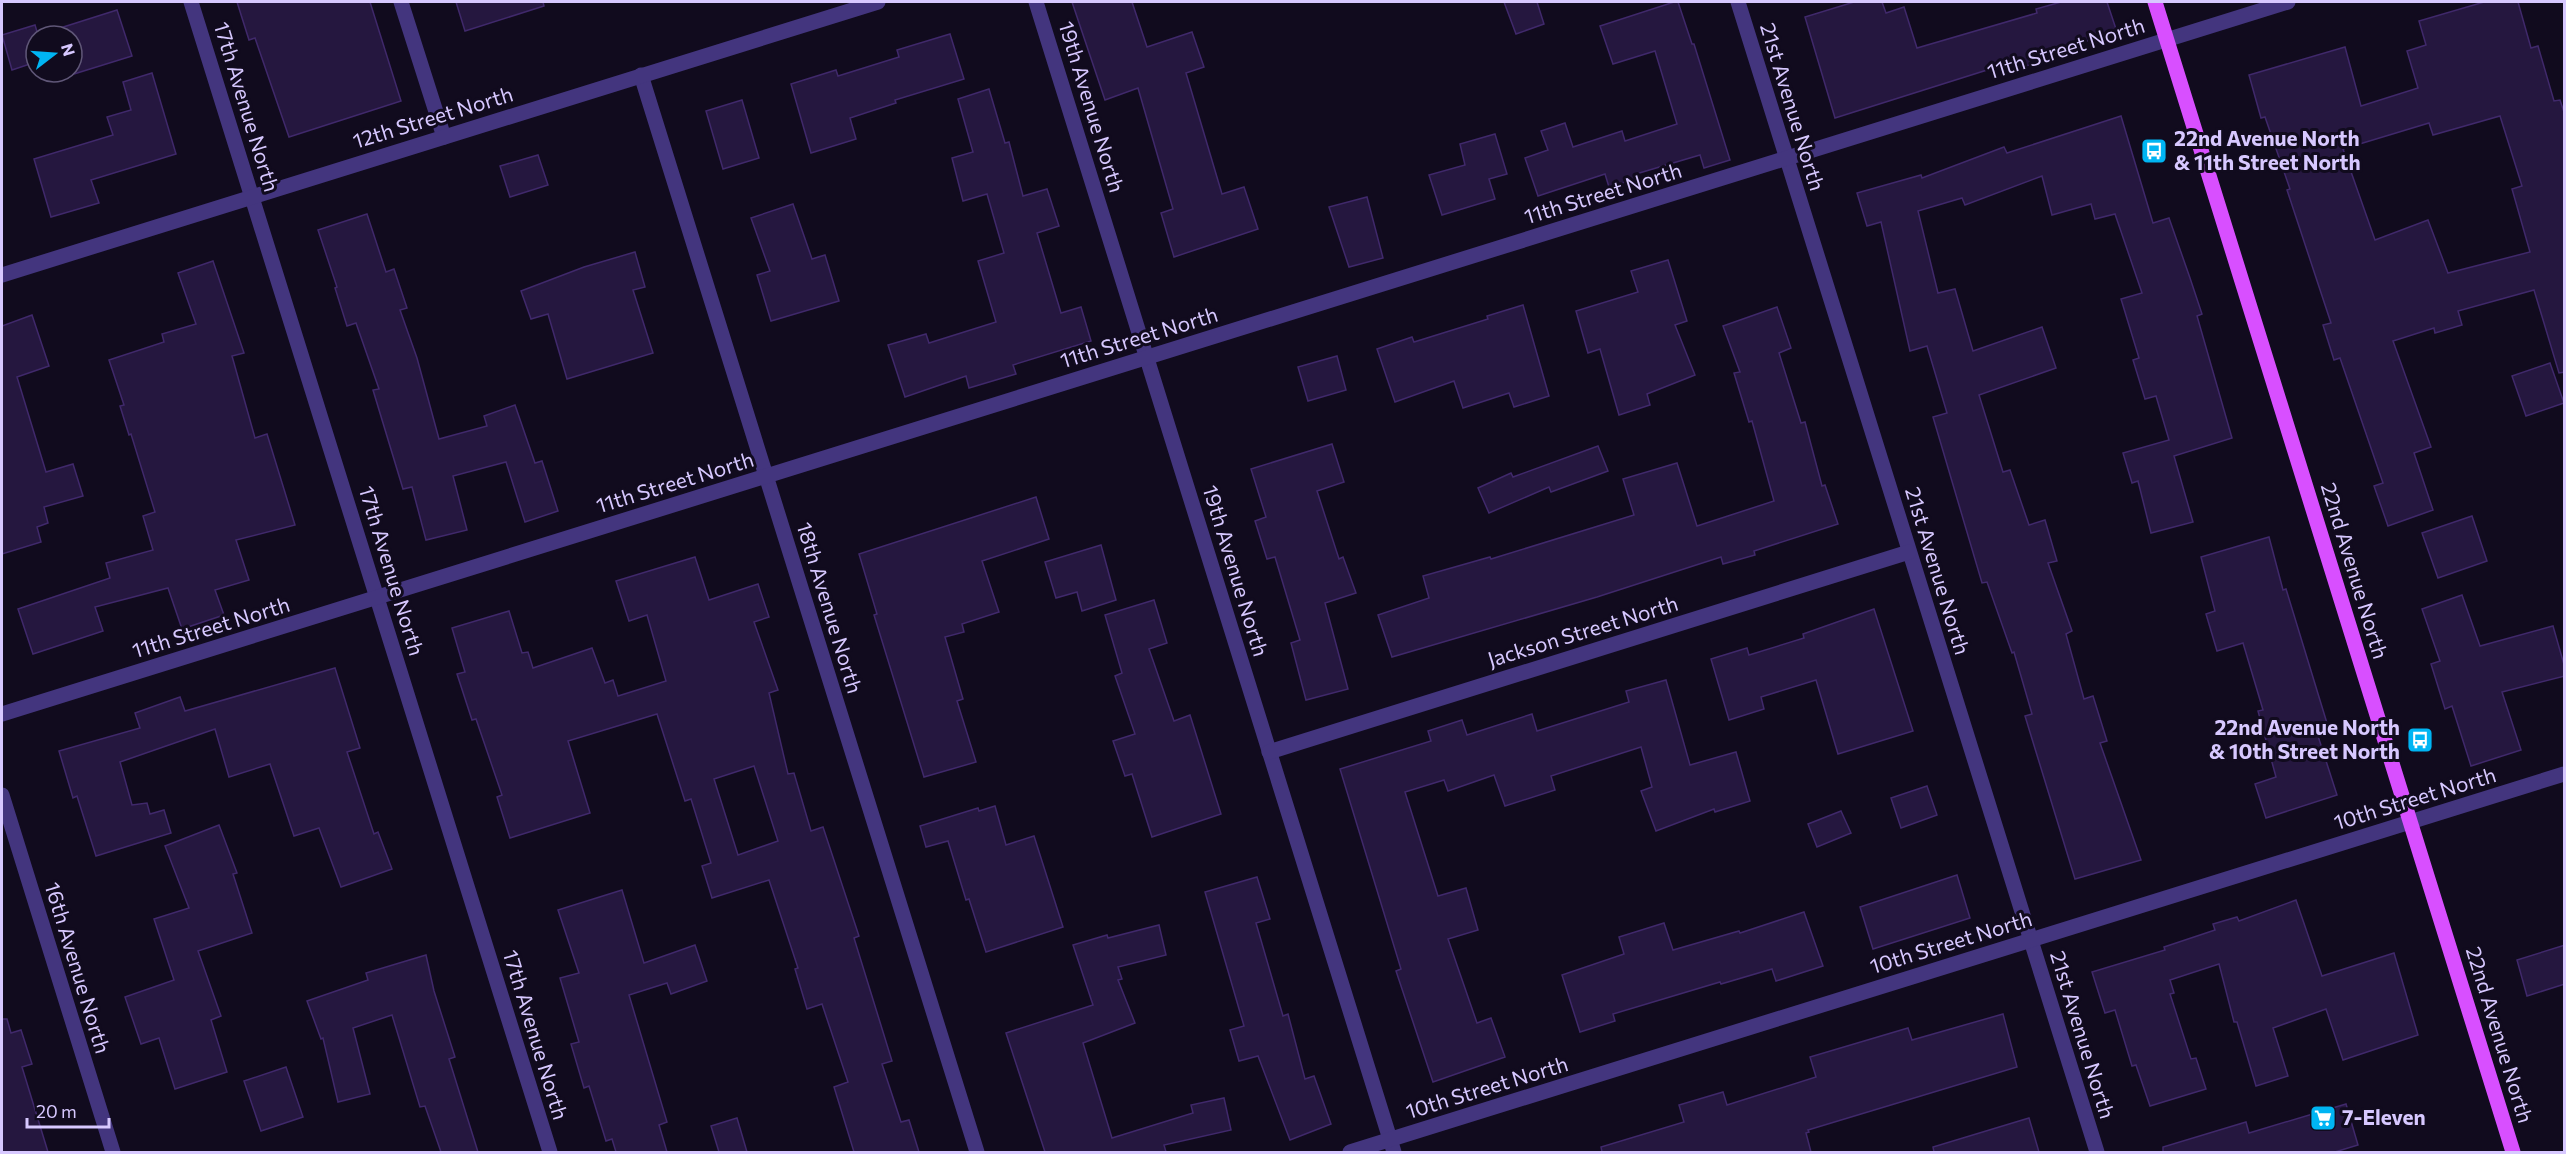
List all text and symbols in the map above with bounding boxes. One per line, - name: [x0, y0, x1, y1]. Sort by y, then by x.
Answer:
- street label: 11th Street North: [1984, 12, 2147, 83]
- street label: 19th Avenue North: [1054, 18, 1130, 195]
- street label: 17th Avenue North: [210, 19, 285, 194]
- street label: 21st Avenue North: [1756, 20, 1831, 194]
- north arrow: [24, 24, 84, 84]
- text: N: [58, 41, 80, 58]
- street label: 12th Street North: [349, 80, 516, 153]
- place label: 22nd Avenue North & 11th Street North: [2174, 125, 2361, 174]
- bus stop icon: 22nd Avenue North & 11th Street North: [2139, 136, 2169, 166]
- street label: 11th Street North: [1521, 157, 1684, 228]
- street label: 11th Street North: [1057, 301, 1220, 372]
- street label: 11th Street North: [593, 446, 756, 517]
- street label: 22nd Avenue North: [2317, 479, 2394, 662]
- street label: 19th Avenue North: [1198, 482, 1274, 659]
- street label: 17th Avenue North: [355, 483, 430, 658]
- street label: 21st Avenue North: [1901, 484, 1976, 658]
- street label: 18th Avenue North: [792, 519, 868, 696]
- street label: Jackson Street North: [1484, 590, 1681, 671]
- street label: 11th Street North: [129, 591, 292, 662]
- place label: 22nd Avenue North & 10th Street North: [2209, 714, 2400, 763]
- bus stop icon: 22nd Avenue North & 10th Street North: [2405, 725, 2435, 755]
- street label: 10th Street North: [2331, 761, 2499, 834]
- street label: 16th Avenue North: [40, 879, 116, 1056]
- street label: 10th Street North: [1867, 905, 2035, 978]
- street label: 22nd Avenue North: [2462, 943, 2539, 1126]
- street label: 17th Avenue North: [499, 947, 574, 1122]
- street label: 21st Avenue North: [2046, 948, 2121, 1122]
- street label: 10th Street North: [1403, 1050, 1571, 1123]
- scale bar: [27, 1091, 110, 1129]
- text: 20 m: [36, 1100, 77, 1122]
- supermarket icon: 7-Eleven: [2308, 1103, 2338, 1133]
- place label: 7-Eleven: [2342, 1104, 2426, 1129]

